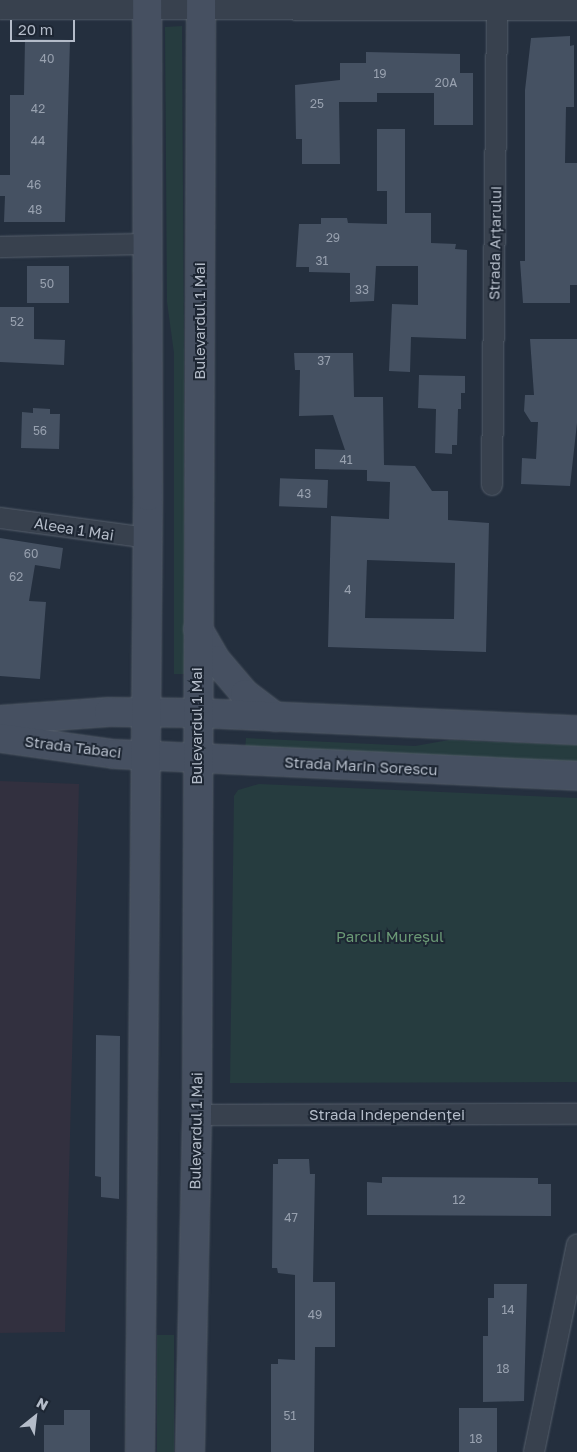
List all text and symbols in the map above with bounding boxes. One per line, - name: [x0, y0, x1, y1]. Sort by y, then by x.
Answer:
- scale bar: [12, 10, 78, 42]
- text: 20 m: [18, 20, 53, 38]
- house number: 40: [40, 52, 54, 66]
- house number: 19: [373, 67, 387, 81]
- house number: 20A: [435, 76, 457, 90]
- house number: 25: [310, 97, 324, 111]
- house number: 42: [31, 102, 45, 116]
- house number: 44: [31, 134, 45, 148]
- house number: 46: [27, 178, 41, 192]
- street label: Strada Arțarului: [485, 186, 505, 300]
- house number: 48: [28, 203, 42, 217]
- house number: 29: [326, 231, 340, 245]
- house number: 31: [316, 254, 328, 268]
- street label: Bulevardul 1 Mai: [191, 262, 209, 380]
- house number: 50: [40, 277, 54, 291]
- house number: 33: [355, 283, 369, 297]
- house number: 52: [10, 315, 24, 329]
- house number: 37: [317, 354, 331, 368]
- house number: 56: [33, 424, 47, 438]
- house number: 41: [339, 453, 353, 467]
- house number: 43: [297, 487, 311, 501]
- street label: Aleea 1 Mai: [33, 514, 115, 544]
- house number: 60: [24, 547, 38, 561]
- house number: 62: [9, 570, 23, 584]
- house number: 4: [344, 583, 352, 597]
- street label: Bulevardul 1 Mai: [188, 667, 206, 785]
- street label: Strada Tabaci: [24, 732, 122, 762]
- street label: Strada Marin Sorescu: [284, 753, 438, 779]
- park label: Parcul Mureșul: [336, 928, 444, 946]
- street label: Bulevardul 1 Mai: [186, 1072, 206, 1190]
- street label: Strada Independenței: [309, 1106, 465, 1124]
- house number: 12: [453, 1193, 465, 1207]
- house number: 47: [284, 1211, 298, 1225]
- house number: 14: [501, 1303, 515, 1317]
- house number: 49: [308, 1308, 322, 1322]
- house number: 18: [496, 1362, 510, 1376]
- north arrow: [10, 1392, 60, 1442]
- text: N: [34, 1393, 51, 1413]
- house number: 51: [284, 1409, 296, 1423]
- house number: 18: [469, 1432, 483, 1446]

